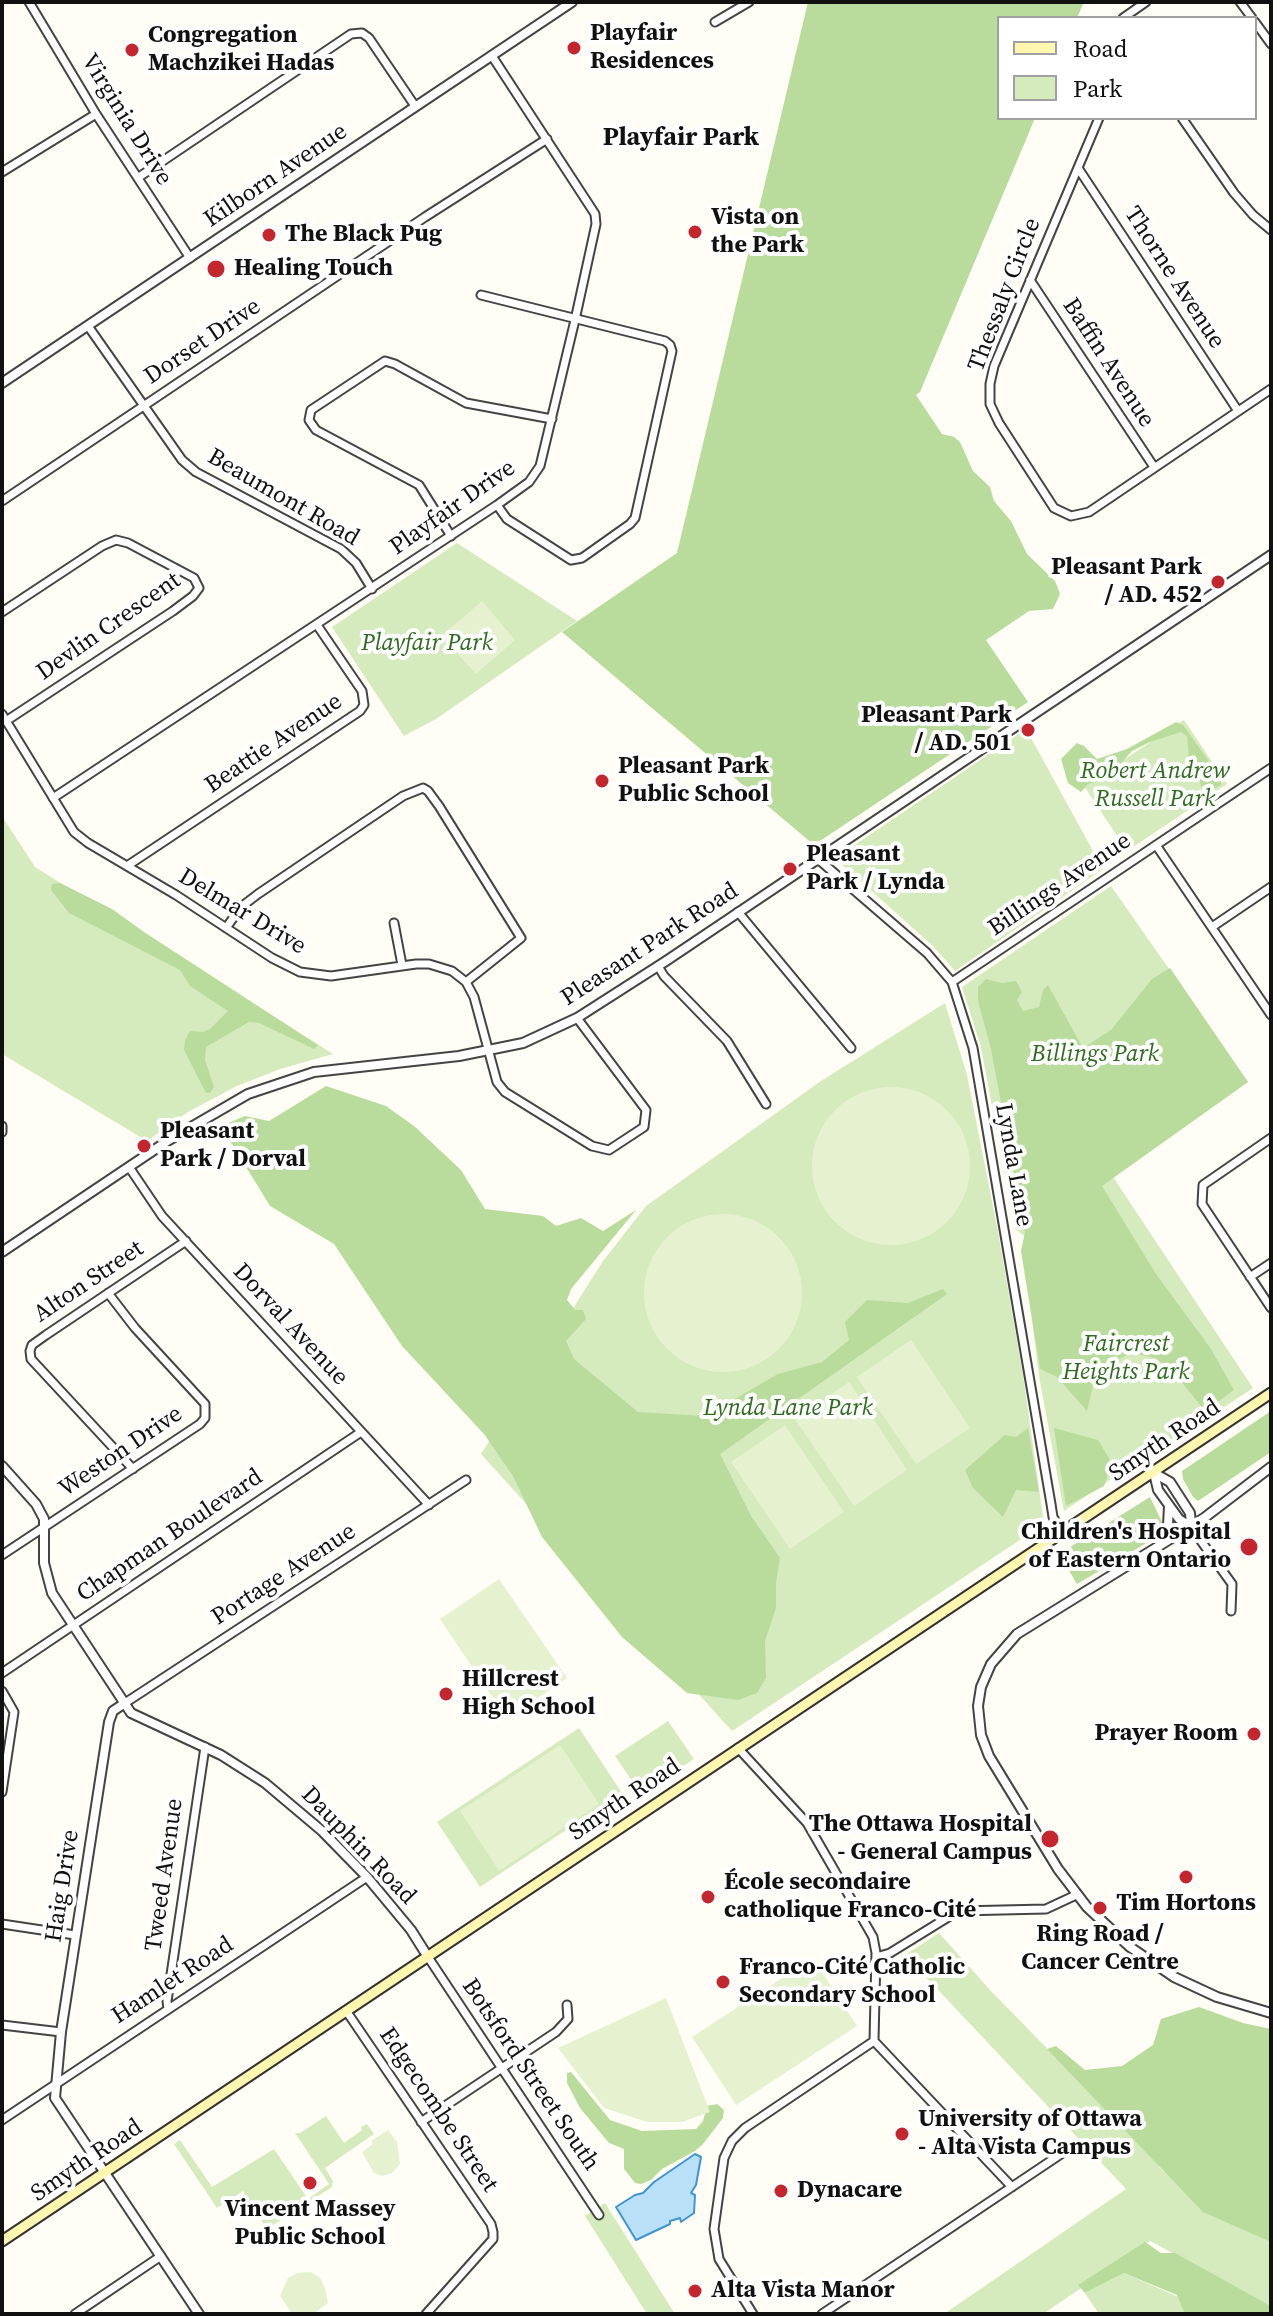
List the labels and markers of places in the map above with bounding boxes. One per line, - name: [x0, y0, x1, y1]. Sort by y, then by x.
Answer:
- place label: Playfair Residences: [590, 20, 714, 76]
- place label: Congregation Machzikei Hadas: [148, 22, 334, 78]
- marker: Playfair Residences: [565, 39, 583, 57]
- marker: Congregation Machzikei Hadas: [123, 41, 141, 59]
- place label: Vista on the Park: [711, 204, 804, 260]
- place label: The Black Pug: [285, 221, 442, 249]
- marker: Vista on the Park: [686, 223, 704, 241]
- marker: The Black Pug: [260, 226, 278, 244]
- place label: Healing Touch: [234, 255, 393, 283]
- marker: Healing Touch: [205, 258, 227, 280]
- place label: Pleasant Park / AD. 452: [1051, 554, 1202, 610]
- marker: Pleasant Park / AD. 452: [1209, 573, 1227, 591]
- place label: Pleasant Park / AD. 501: [861, 702, 1012, 758]
- marker: Pleasant Park / AD. 501: [1019, 721, 1037, 739]
- place label: Pleasant Park Public School: [618, 753, 769, 809]
- marker: Pleasant Park Public School: [593, 772, 611, 790]
- place label: Pleasant Park / Lynda: [806, 841, 945, 897]
- marker: Pleasant Park / Lynda: [781, 860, 799, 878]
- place label: Pleasant Park / Dorval: [160, 1118, 306, 1174]
- marker: Pleasant Park / Dorval: [135, 1137, 153, 1155]
- place label: Children's Hospital of Eastern Ontario: [1021, 1519, 1231, 1575]
- marker: Children's Hospital of Eastern Ontario: [1238, 1536, 1260, 1558]
- place label: Hillcrest High School: [462, 1666, 595, 1722]
- marker: Hillcrest High School: [437, 1685, 455, 1703]
- place label: Prayer Room: [1094, 1720, 1238, 1748]
- marker: Prayer Room: [1245, 1725, 1263, 1743]
- place label: The Ottawa Hospital - General Campus: [809, 1811, 1032, 1867]
- marker: The Ottawa Hospital - General Campus: [1039, 1828, 1061, 1850]
- marker: Tim Hortons: [1177, 1868, 1195, 1886]
- place label: École secondaire catholique Franco-Cité: [724, 1869, 976, 1925]
- marker: École secondaire catholique Franco-Cité: [699, 1888, 717, 1906]
- place label: Tim Hortons: [1116, 1890, 1256, 1918]
- marker: Ring Road / Cancer Centre: [1091, 1899, 1109, 1917]
- place label: Ring Road / Cancer Centre: [1021, 1921, 1179, 1977]
- place label: Franco-Cité Catholic Secondary School: [739, 1954, 965, 2010]
- marker: Franco-Cité Catholic Secondary School: [714, 1973, 732, 1991]
- place label: University of Ottawa - Alta Vista Campus: [918, 2106, 1142, 2162]
- marker: University of Ottawa - Alta Vista Campus: [893, 2125, 911, 2143]
- marker: Vincent Massey Public School: [301, 2174, 319, 2192]
- place label: Dynacare: [797, 2177, 902, 2205]
- marker: Dynacare: [772, 2182, 790, 2200]
- place label: Vincent Massey Public School: [224, 2196, 396, 2252]
- place label: Alta Vista Manor: [711, 2277, 895, 2305]
- marker: Alta Vista Manor: [686, 2282, 704, 2300]

